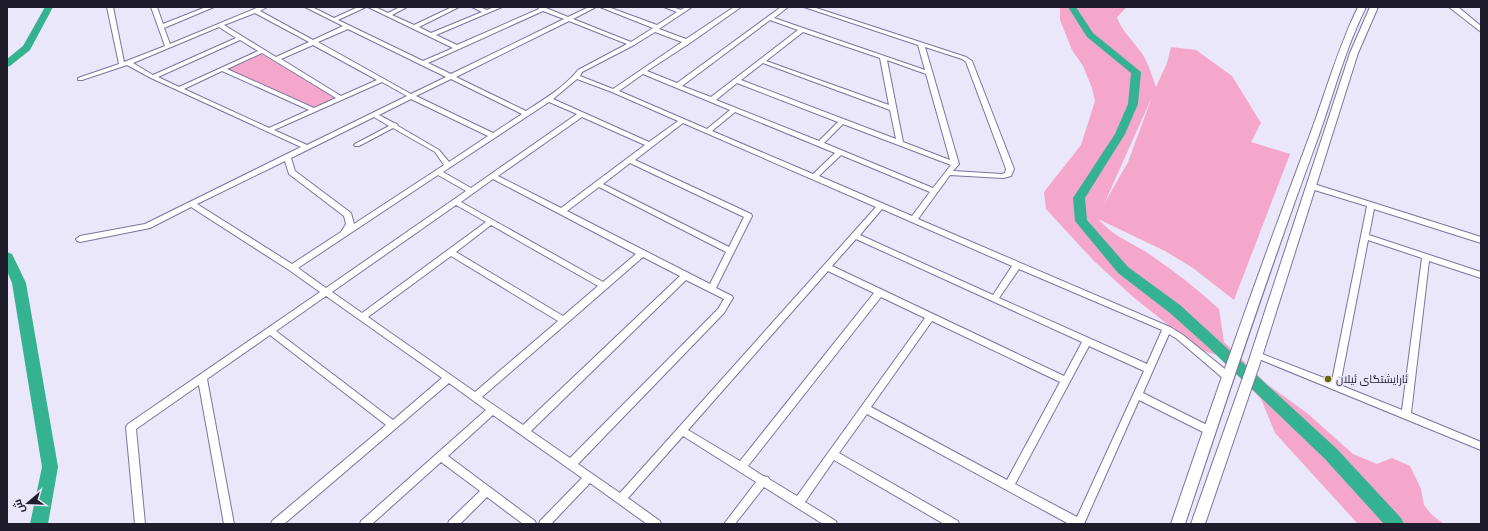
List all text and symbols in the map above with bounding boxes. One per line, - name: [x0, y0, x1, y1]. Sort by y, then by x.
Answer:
- place label: ئارایشتگای ئیلان: [1336, 373, 1408, 386]
- marker: ئارایشتگای ئیلان: [1323, 374, 1333, 384]
- north arrow: [8, 483, 48, 523]
- text: ش: [11, 497, 27, 515]

